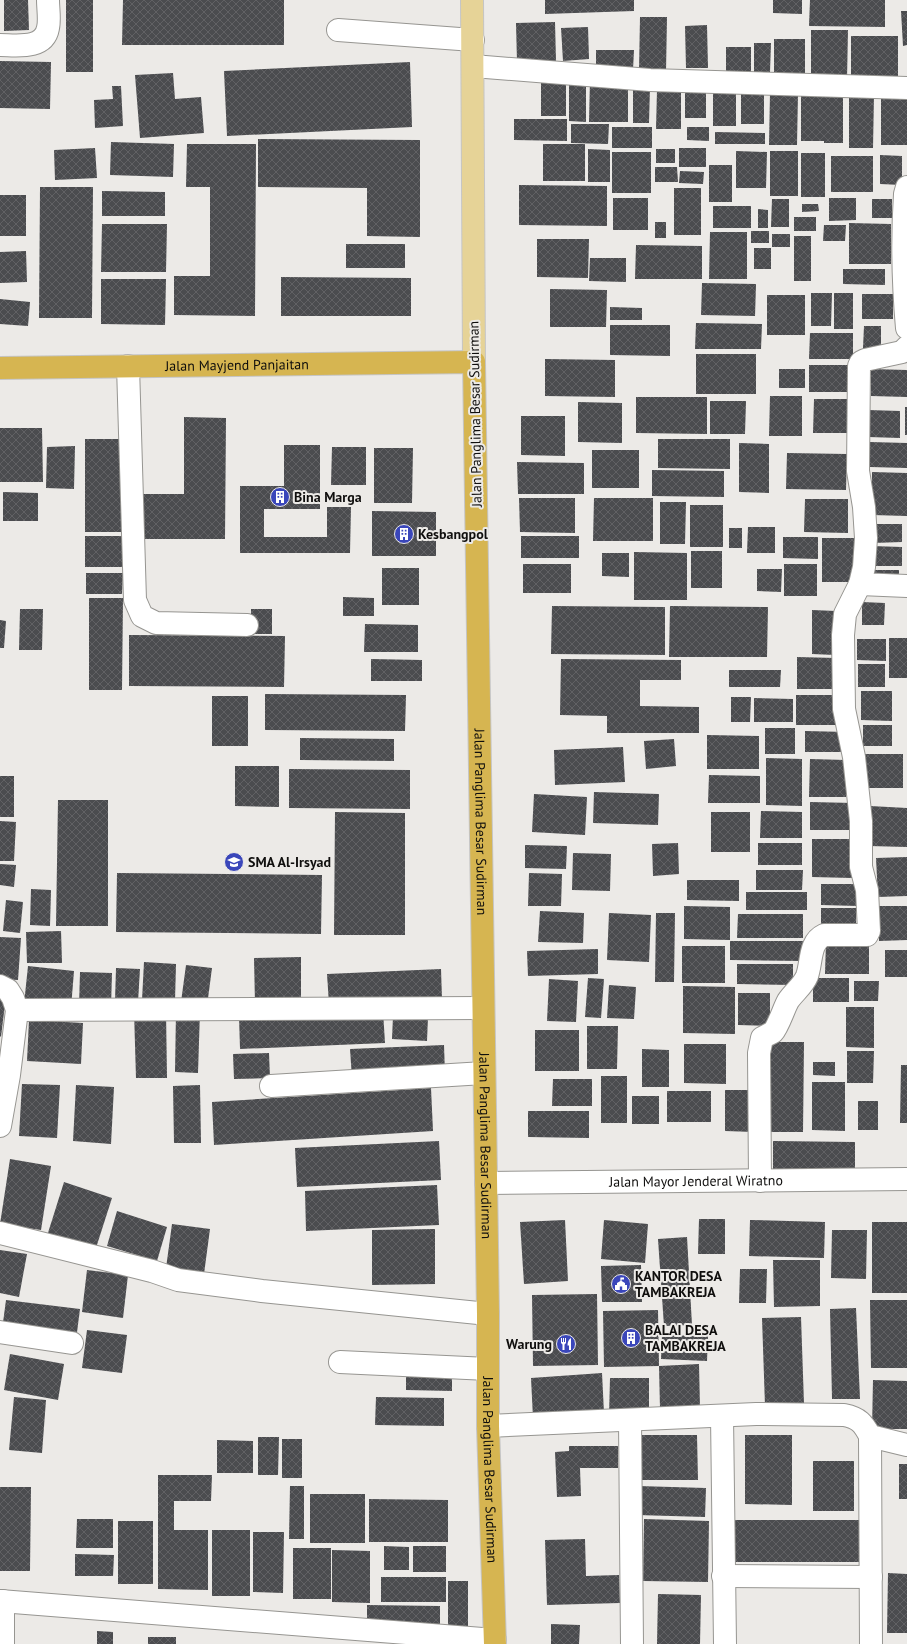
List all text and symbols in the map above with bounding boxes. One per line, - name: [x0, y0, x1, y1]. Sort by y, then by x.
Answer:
- street label: Jalan Panglima Besar Sudirman: [464, 321, 486, 508]
- street label: Jalan Mayjend Panjaitan: [164, 355, 309, 375]
- building icon: Bina Marga: [269, 486, 291, 508]
- place label: Bina Marga: [294, 488, 362, 506]
- building icon: Kesbangpol: [393, 523, 415, 545]
- place label: Kesbangpol: [418, 525, 489, 543]
- street label: Jalan Panglima Besar Sudirman: [470, 727, 491, 915]
- school or university icon: SMA Al-Irsyad: [223, 851, 245, 873]
- place label: SMA Al-Irsyad: [248, 853, 331, 871]
- street label: Jalan Panglima Besar Sudirman: [475, 1051, 496, 1239]
- street label: Jalan Mayor Jenderal Wiratno: [608, 1171, 783, 1191]
- place label: KANTOR DESA TAMBAKREJA: [635, 1267, 722, 1301]
- public building icon: KANTOR DESA TAMBAKREJA: [610, 1273, 632, 1295]
- place label: BALAI DESA TAMBAKREJA: [645, 1321, 726, 1355]
- building icon: BALAI DESA TAMBAKREJA: [620, 1327, 642, 1349]
- restaurant icon: Warung: [555, 1333, 577, 1355]
- place label: Warung: [506, 1335, 552, 1353]
- street label: Jalan Panglima Besar Sudirman: [479, 1376, 501, 1563]

